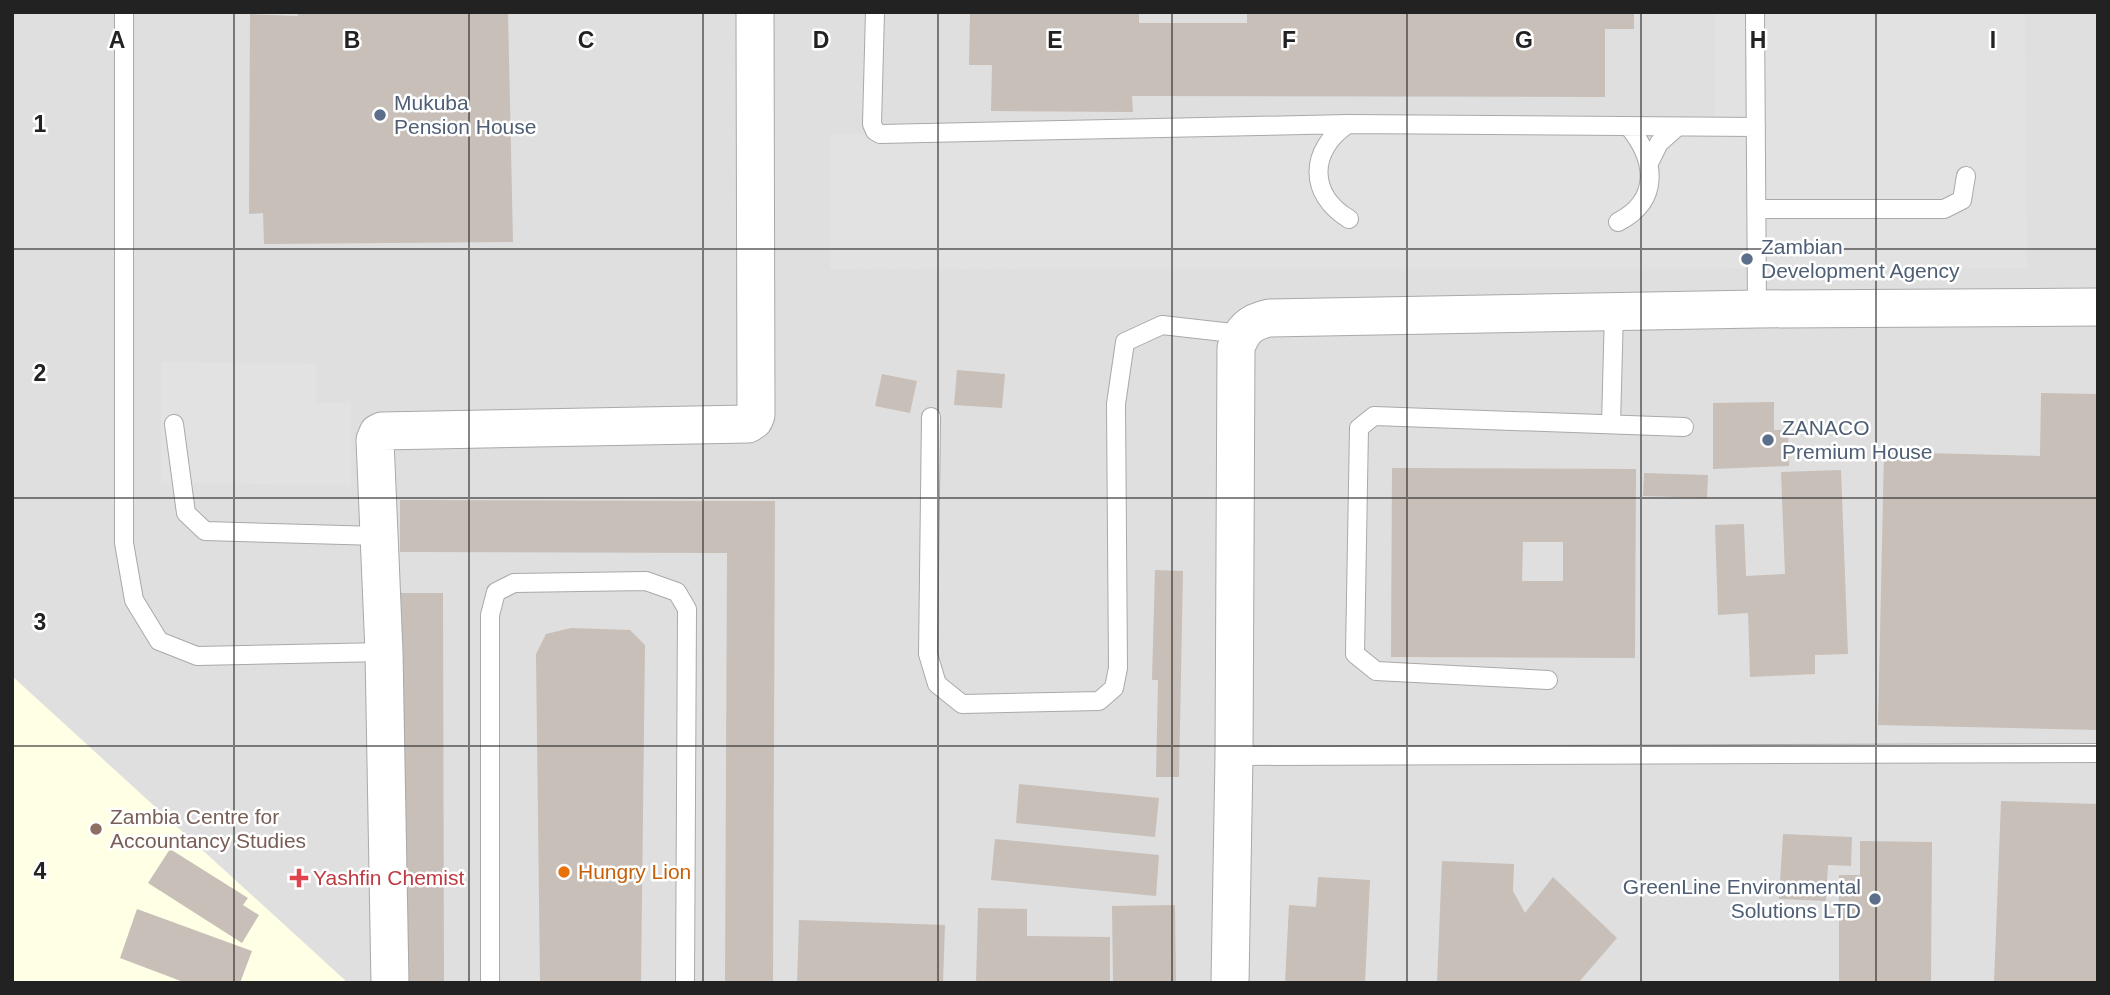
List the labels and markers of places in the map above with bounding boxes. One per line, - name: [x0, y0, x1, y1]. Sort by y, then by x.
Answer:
- place label: Mukuba Pension House: [394, 91, 536, 138]
- marker: Mukuba Pension House: [372, 107, 388, 123]
- place label: Zambian Development Agency: [1761, 235, 1960, 282]
- marker: Zambian Development Agency: [1739, 251, 1755, 267]
- place label: ZANACO Premium House: [1782, 416, 1933, 463]
- marker: ZANACO Premium House: [1760, 432, 1776, 448]
- place label: Zambia Centre for Accountancy Studies: [110, 805, 306, 852]
- marker: Zambia Centre for Accountancy Studies: [88, 821, 104, 837]
- place label: Hungry Lion: [578, 860, 691, 883]
- marker: Hungry Lion: [556, 864, 572, 880]
- place label: Yashfin Chemist: [313, 866, 465, 889]
- marker: Yashfin Chemist: [291, 870, 307, 886]
- place label: GreenLine Environmental Solutions LTD: [1623, 875, 1861, 922]
- marker: GreenLine Environmental Solutions LTD: [1867, 891, 1883, 907]

